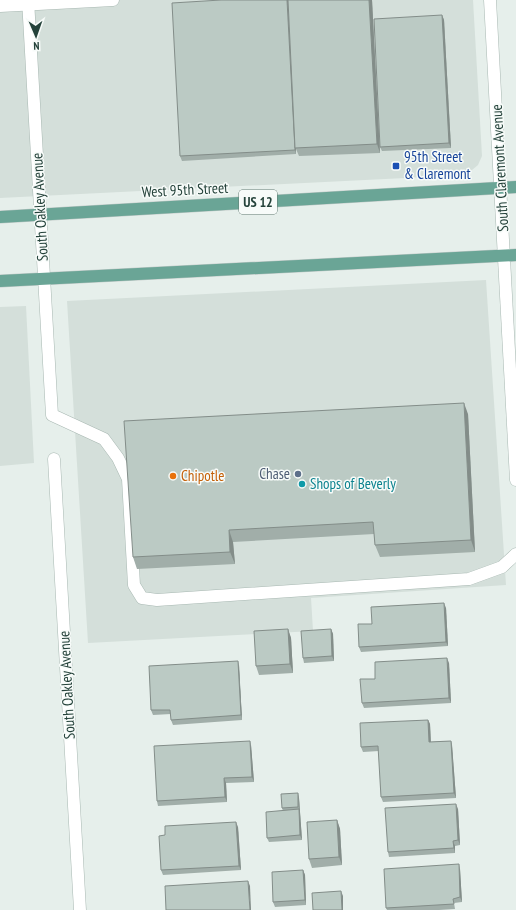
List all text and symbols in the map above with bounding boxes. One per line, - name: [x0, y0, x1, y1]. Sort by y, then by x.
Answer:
- north arrow: [16, 16, 56, 56]
- text: N: [33, 39, 40, 53]
- street label: South Claremont Avenue: [487, 104, 512, 232]
- place label: 95th Street & Claremont: [404, 147, 471, 183]
- street label: South Oakley Avenue: [27, 152, 52, 262]
- marker: 95th Street & Claremont: [391, 161, 401, 171]
- street label: West 95th Street: [141, 178, 229, 201]
- road number: US 12: [239, 190, 277, 214]
- place label: Chase: [259, 464, 290, 483]
- place label: Chipotle: [181, 466, 225, 485]
- marker: Chase: [293, 469, 303, 479]
- marker: Chipotle: [168, 471, 178, 481]
- place label: Shops of Beverly: [310, 474, 396, 493]
- marker: Shops of Beverly: [297, 479, 307, 489]
- street label: South Oakley Avenue: [54, 630, 79, 740]

